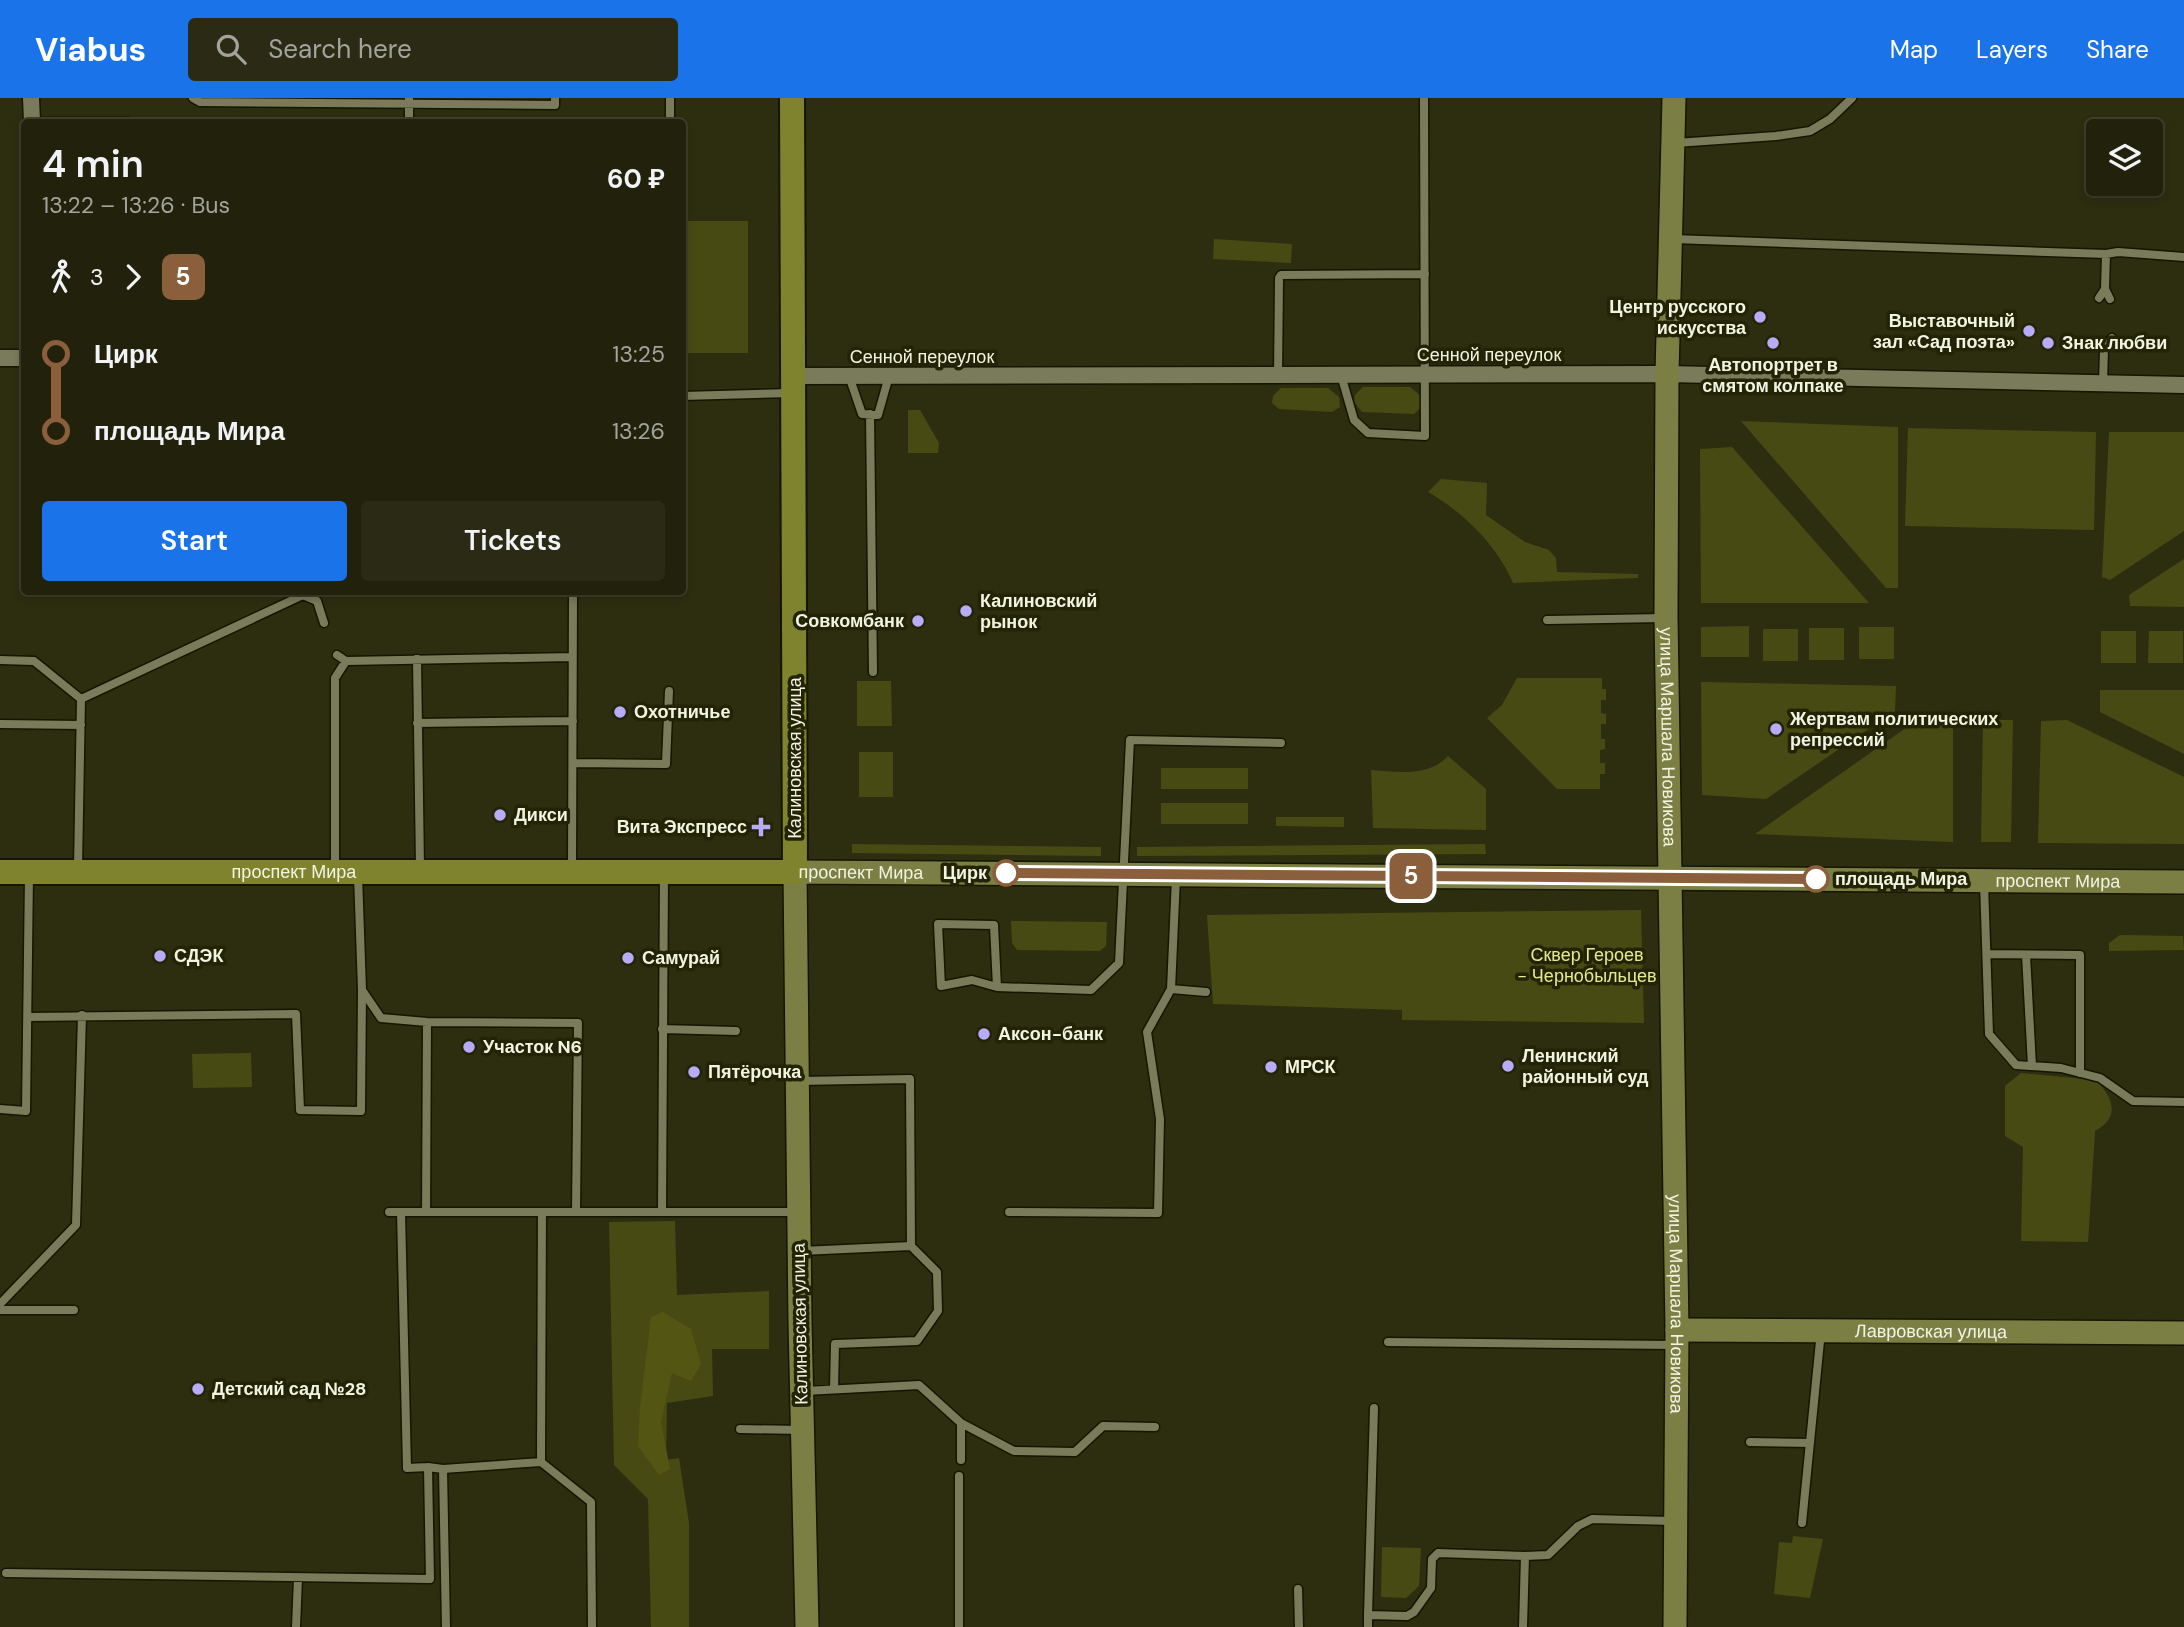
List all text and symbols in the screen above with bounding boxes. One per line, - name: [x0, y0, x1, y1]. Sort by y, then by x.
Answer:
- search box: [188, 18, 678, 81]
- text: Viabus: [35, 28, 146, 71]
- icon: search: [212, 30, 250, 68]
- text: Search here: [268, 32, 412, 66]
- text: Map: [1890, 34, 1938, 65]
- text: Layers: [1976, 34, 2048, 65]
- text: Share: [2086, 34, 2149, 65]
- map controls: [2086, 119, 2163, 196]
- button: layers: [2086, 119, 2163, 196]
- text: 4 min: [42, 139, 144, 189]
- text: 60 ₽: [607, 162, 665, 196]
- text: 13:22 – 13:26 · Bus: [42, 190, 230, 220]
- icon: walk: [42, 258, 80, 296]
- icon: forward: [114, 258, 152, 296]
- text: 5: [176, 261, 191, 292]
- text: 3: [90, 262, 104, 292]
- place label: Центр русского искусства: [1609, 295, 1747, 340]
- marker: Центр русского искусства: [1752, 309, 1768, 325]
- place label: Выставочный зал «Сад поэта»: [1873, 309, 2015, 354]
- marker: Выставочный зал «Сад поэта»: [2021, 323, 2037, 339]
- place label: Знак любви: [2062, 331, 2167, 355]
- marker: Автопортрет в смятом колпаке: [1765, 335, 1781, 351]
- marker: Знак любви: [2040, 335, 2056, 351]
- text: Цирк: [94, 337, 158, 371]
- text: 13:25: [612, 339, 665, 369]
- street label: Сенной переулок: [1417, 343, 1561, 367]
- street label: Сенной переулок: [850, 345, 994, 369]
- place label: Автопортрет в смятом колпаке: [1702, 353, 1844, 398]
- text: площадь Мира: [94, 414, 285, 448]
- text: 13:26: [612, 416, 665, 446]
- button: Start: [42, 501, 347, 581]
- button: Tickets: [361, 501, 665, 581]
- place label: Калиновский рынок: [980, 589, 1097, 634]
- marker: Калиновский рынок: [958, 603, 974, 619]
- place label: Совкомбанк: [795, 609, 905, 633]
- marker: Совкомбанк: [910, 613, 926, 629]
- street label: улица Маршала Новикова: [1654, 627, 1682, 848]
- street label: Калиновская улица: [783, 676, 807, 839]
- place label: Охотничье: [634, 700, 730, 724]
- marker: Охотничье: [612, 704, 628, 720]
- place label: Жертвам политических репрессий: [1789, 707, 1998, 752]
- marker: Жертвам политических репрессий: [1768, 721, 1784, 737]
- place label: Дикси: [514, 803, 568, 827]
- marker: Дикси: [492, 807, 508, 823]
- place label: Вита Экспресс: [617, 815, 747, 839]
- marker: Вита Экспресс: [753, 819, 769, 835]
- line badge: 5: [1388, 853, 1434, 899]
- street label: проспект Мира: [232, 860, 357, 884]
- street label: проспект Мира: [798, 860, 924, 885]
- marker: Цирк: [993, 860, 1019, 886]
- text: 5: [1404, 860, 1418, 891]
- place label: Цирк: [943, 861, 988, 885]
- marker: площадь Мира: [1803, 866, 1829, 892]
- place label: площадь Мира: [1835, 867, 1968, 891]
- street label: проспект Мира: [1995, 869, 2121, 894]
- park label: Сквер Героев - Чернобыльцев: [1517, 943, 1657, 988]
- place label: СДЭК: [174, 944, 224, 968]
- place label: Самурай: [642, 946, 720, 970]
- marker: СДЭК: [152, 948, 168, 964]
- marker: Самурай: [620, 950, 636, 966]
- place label: Аксон-банк: [998, 1022, 1104, 1046]
- marker: Аксон-банк: [976, 1026, 992, 1042]
- place label: Участок N6: [483, 1035, 582, 1059]
- marker: Участок N6: [461, 1039, 477, 1055]
- place label: Ленинский районный суд: [1522, 1044, 1649, 1089]
- place label: МРСК: [1285, 1055, 1337, 1079]
- marker: Ленинский районный суд: [1500, 1058, 1516, 1074]
- marker: МРСК: [1263, 1059, 1279, 1075]
- place label: Пятёрочка: [708, 1060, 802, 1084]
- marker: Пятёрочка: [686, 1064, 702, 1080]
- street label: улица Маршала Новикова: [1663, 1194, 1689, 1415]
- street label: Калиновская улица: [787, 1242, 813, 1405]
- street label: Лавровская улица: [1855, 1319, 2008, 1344]
- place label: Детский сад №28: [212, 1377, 366, 1401]
- marker: Детский сад №28: [190, 1381, 206, 1397]

